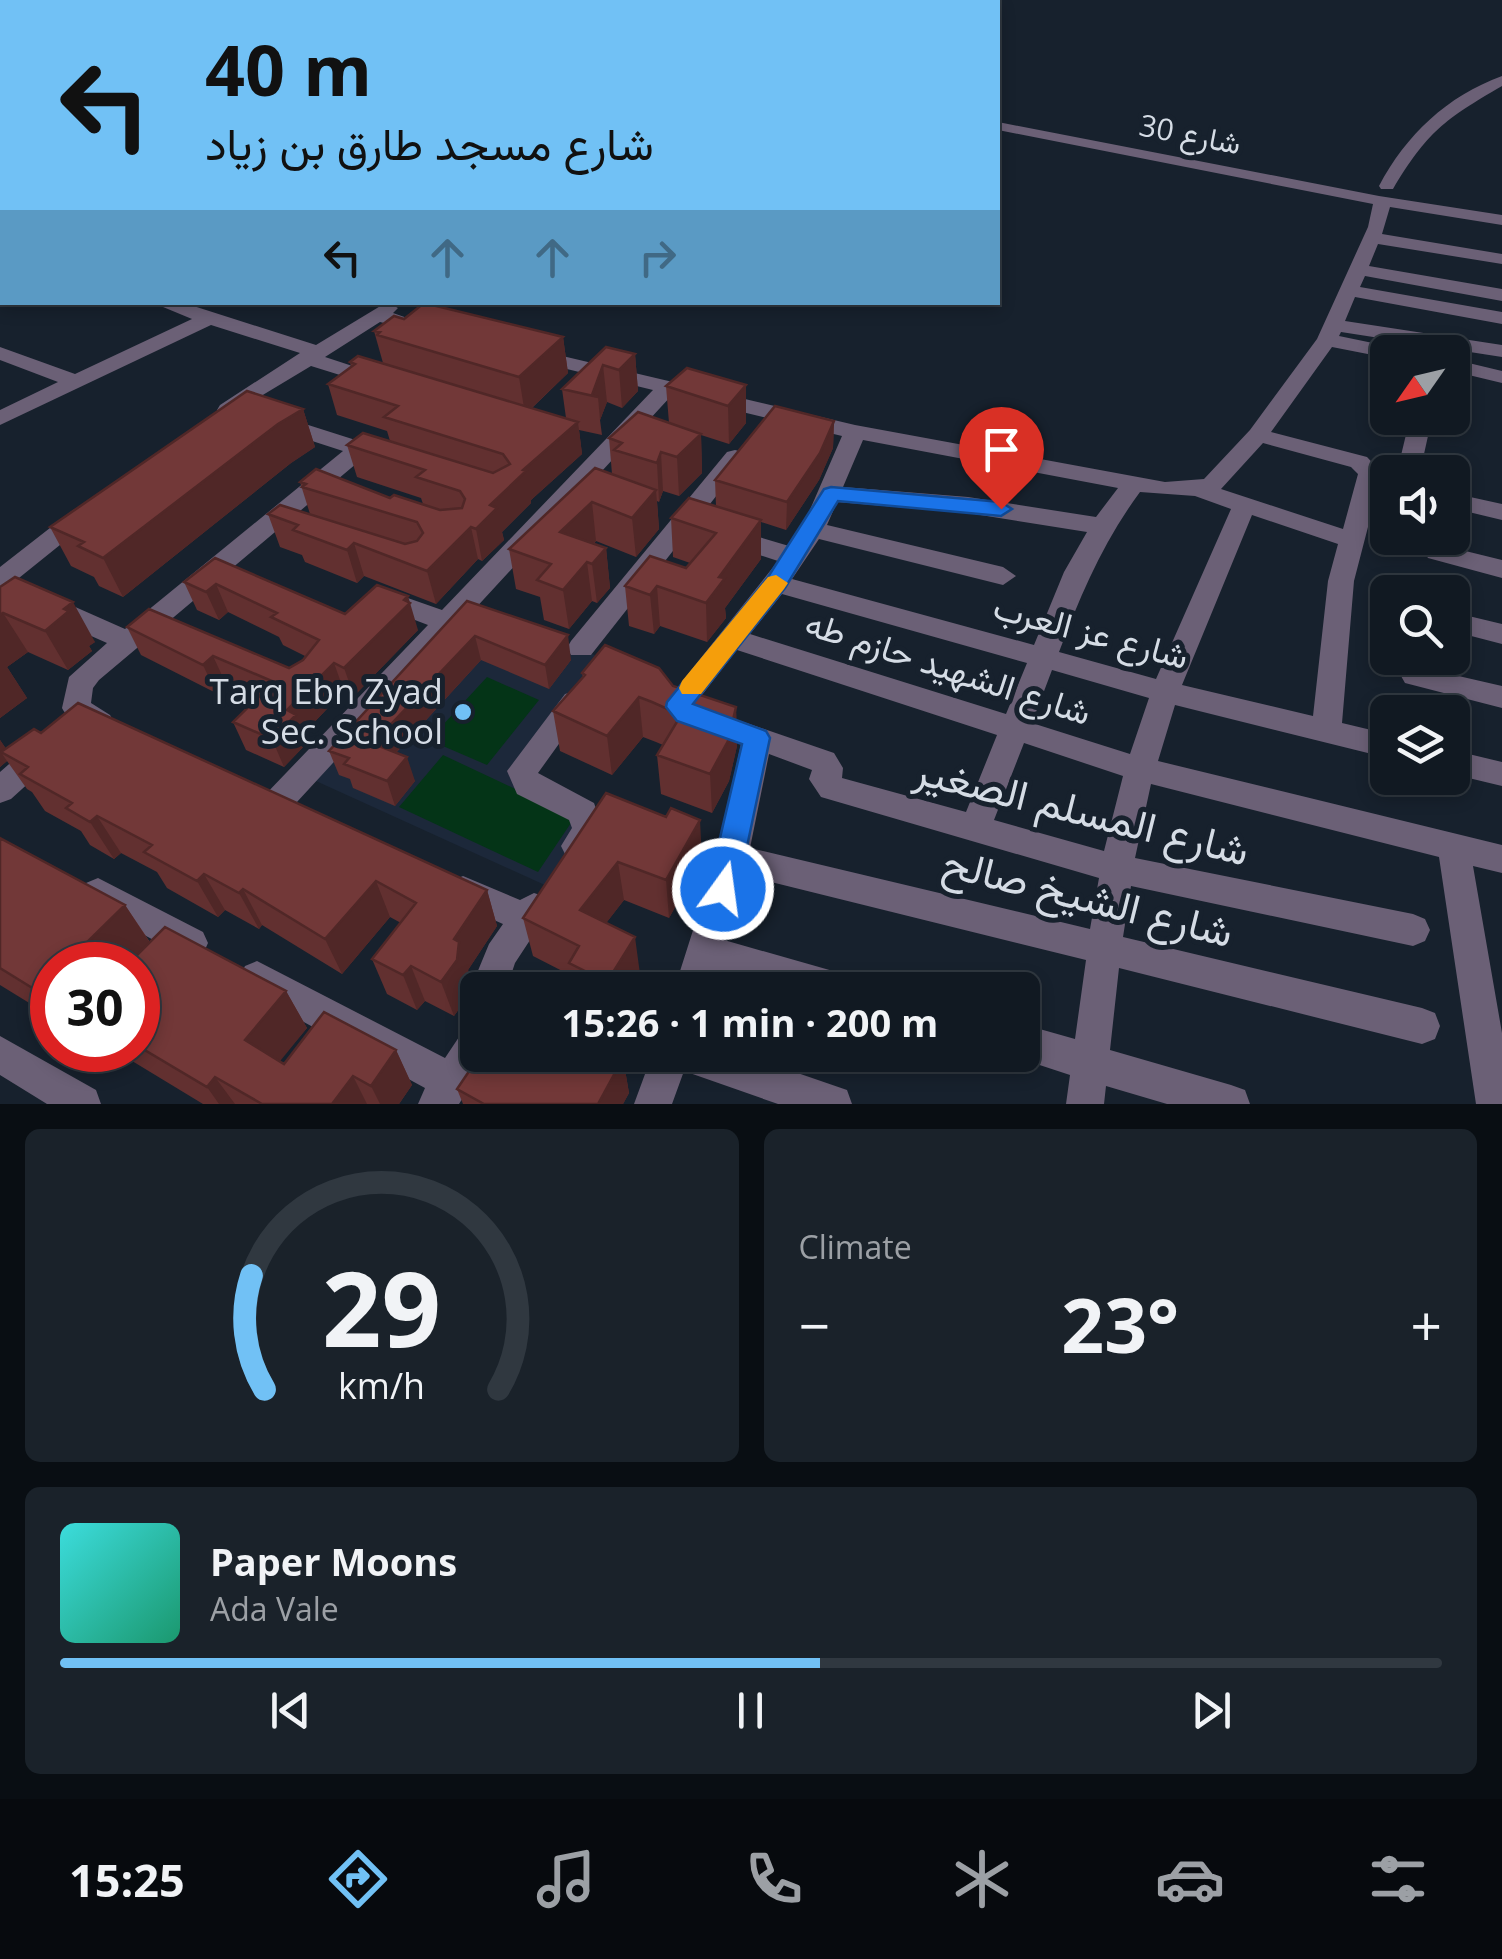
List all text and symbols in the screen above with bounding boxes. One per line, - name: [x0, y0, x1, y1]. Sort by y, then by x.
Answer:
- text: 40 m: [205, 21, 372, 117]
- icon: left: [40, 40, 170, 170]
- street label: شارع 30: [1136, 104, 1244, 164]
- text: شارع مسجد طارق بن زياد: [205, 112, 654, 173]
- icon: left: [315, 230, 370, 285]
- icon: ahead: [420, 230, 475, 285]
- icon: ahead: [525, 230, 580, 285]
- icon: right: [630, 230, 685, 285]
- north arrow: [1370, 335, 1470, 435]
- map controls: [1370, 335, 1470, 795]
- pin: [959, 407, 1044, 510]
- icon: arrive: [974, 422, 1029, 477]
- button: sound: [1370, 455, 1470, 555]
- button: search: [1370, 575, 1470, 675]
- street label: شارع عز العرب: [988, 582, 1194, 681]
- street label: شارع الشهيد حازم طه: [799, 598, 1097, 737]
- place label: Tarq Ebn Zyad Sec. School: [210, 667, 443, 754]
- button: layers: [1370, 695, 1470, 795]
- marker: Tarq Ebn Zyad Sec. School: [452, 701, 474, 723]
- street label: شارع المسلم الصغير: [908, 739, 1255, 880]
- street label: شارع الشيخ صالح: [937, 832, 1239, 961]
- position arrow: [671, 837, 775, 941]
- speed limit sign: 30: [30, 942, 160, 1072]
- text: 15:26 · 1 min · 200 m: [562, 996, 938, 1048]
- text: Climate: [799, 1225, 912, 1268]
- text: 29: [322, 1236, 441, 1377]
- text: 23°: [1061, 1273, 1179, 1375]
- text: −: [799, 1287, 830, 1362]
- text: +: [1411, 1287, 1442, 1362]
- text: km/h: [338, 1361, 425, 1409]
- text: Paper Moons: [210, 1535, 457, 1587]
- text: Ada Vale: [210, 1587, 339, 1630]
- icon: previous: [263, 1683, 318, 1738]
- icon: pause: [723, 1683, 778, 1738]
- icon: next: [1184, 1683, 1239, 1738]
- icon: directions: [323, 1844, 393, 1914]
- icon: music: [531, 1844, 601, 1914]
- icon: phone: [739, 1844, 809, 1914]
- icon: climate: [947, 1844, 1017, 1914]
- icon: car: [1155, 1844, 1225, 1914]
- icon: filters: [1363, 1844, 1433, 1914]
- text: 15:25: [69, 1849, 185, 1910]

